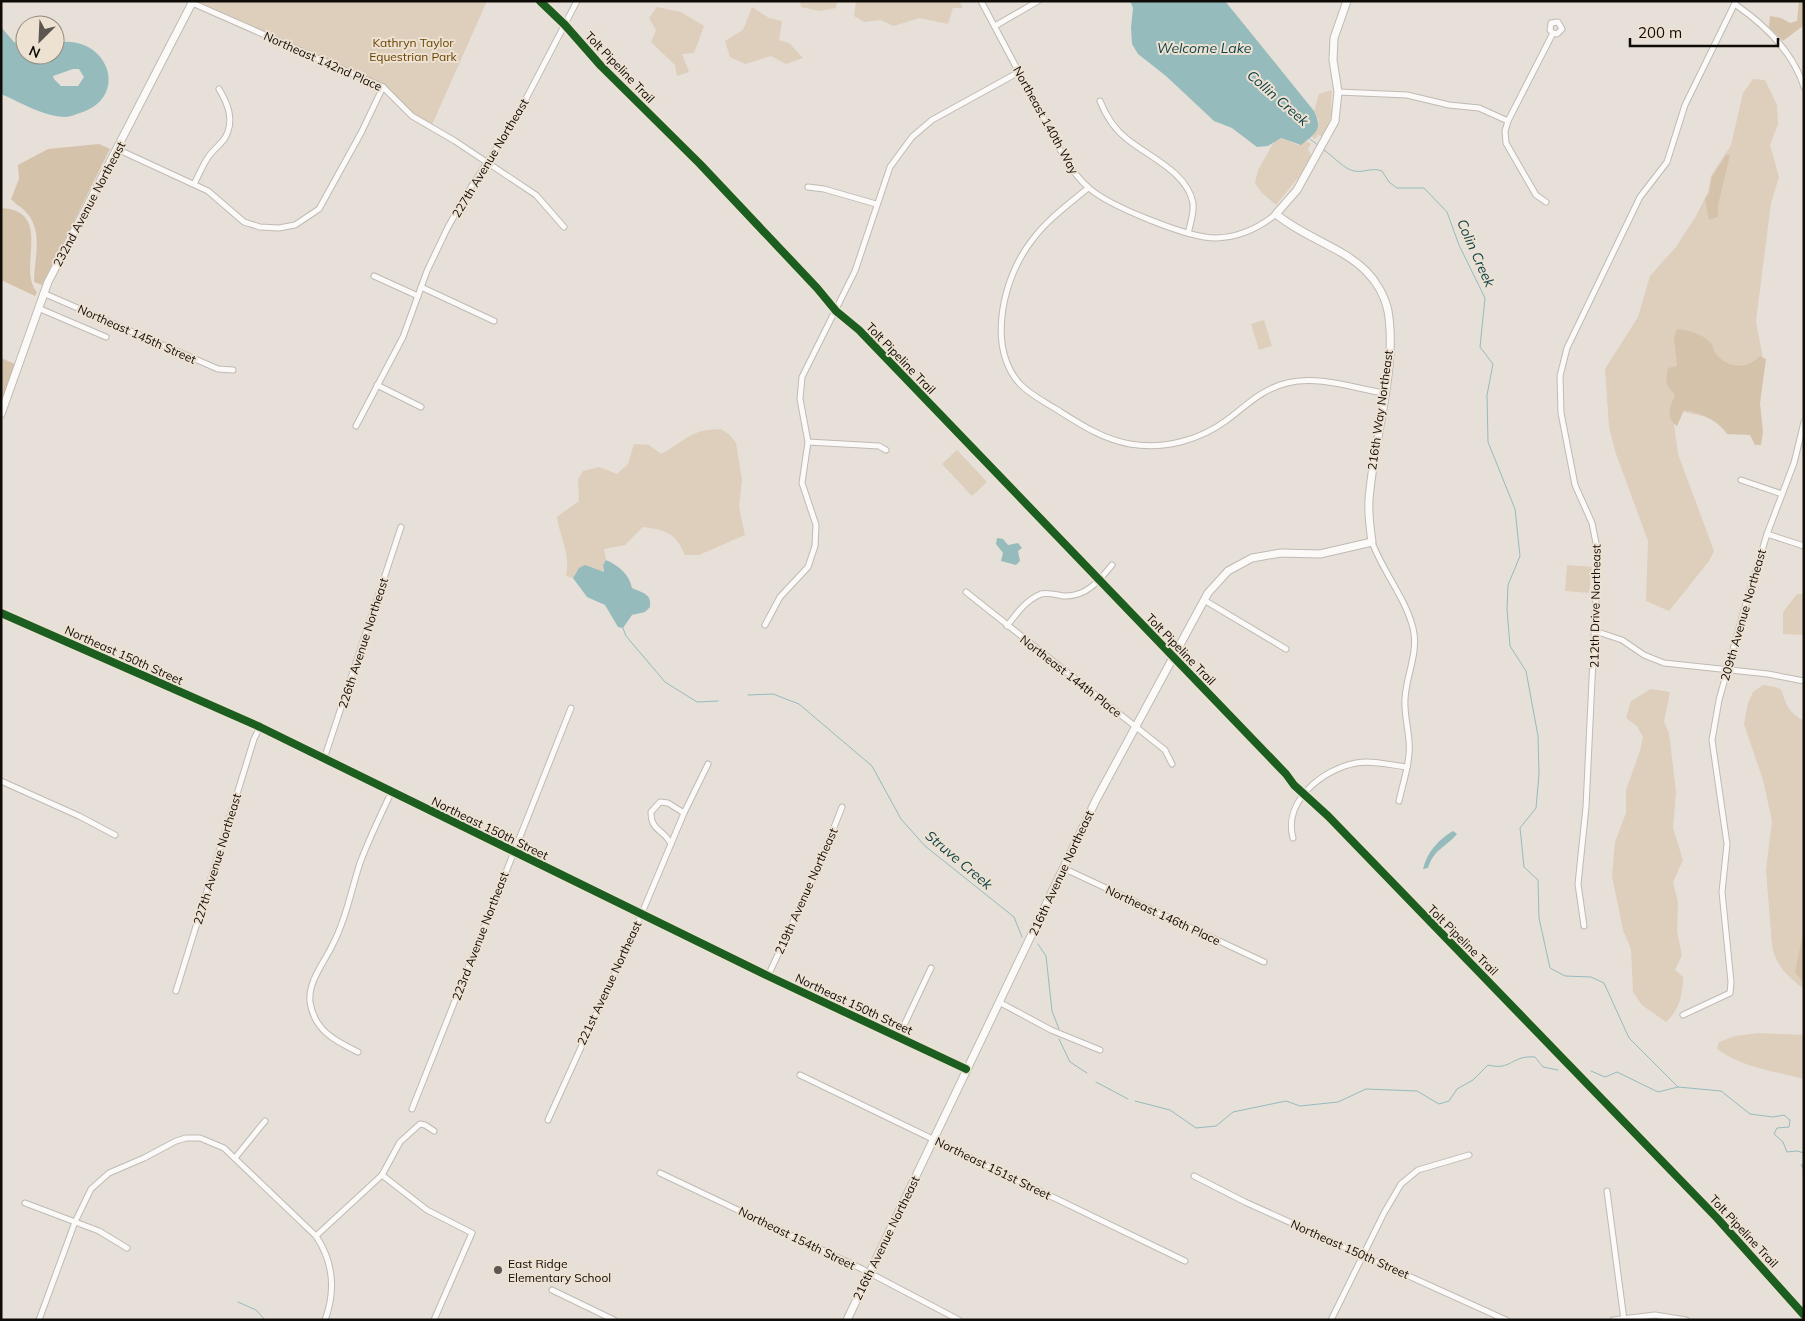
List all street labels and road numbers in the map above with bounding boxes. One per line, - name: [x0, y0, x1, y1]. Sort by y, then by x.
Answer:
- street label: Northeast 142nd Place: [262, 28, 384, 94]
- street label: Tolt Pipeline Trail: [582, 28, 658, 106]
- street label: Northeast 140th Way: [1010, 64, 1082, 177]
- street label: 227th Avenue Northeast: [448, 96, 532, 220]
- street label: 232nd Avenue Northeast: [50, 139, 128, 269]
- street label: Northeast 145th Street: [76, 301, 198, 367]
- street label: Tolt Pipeline Trail: [863, 319, 939, 397]
- street label: 216th Way Northeast: [1364, 349, 1396, 471]
- street label: 212th Drive Northeast: [1586, 544, 1604, 668]
- street label: 209th Avenue Northeast: [1717, 547, 1769, 683]
- street label: 226th Avenue Northeast: [335, 576, 391, 710]
- street label: Tolt Pipeline Trail: [1143, 610, 1219, 688]
- street label: Northeast 150th Street: [63, 622, 185, 688]
- street label: Northeast 144th Place: [1017, 632, 1125, 720]
- street label: 227th Avenue Northeast: [190, 792, 244, 926]
- street label: Northeast 150th Street: [429, 793, 551, 863]
- street label: 216th Avenue Northeast: [1025, 808, 1097, 938]
- street label: 219th Avenue Northeast: [771, 826, 841, 956]
- street label: 223rd Avenue Northeast: [449, 870, 511, 1002]
- street label: Northeast 146th Place: [1103, 882, 1223, 948]
- street label: Tolt Pipeline Trail: [1425, 902, 1501, 978]
- street label: 221st Avenue Northeast: [574, 919, 644, 1047]
- street label: Northeast 150th Street: [793, 970, 915, 1038]
- street label: Northeast 151st Street: [933, 1133, 1053, 1203]
- street label: 216th Avenue Northeast: [849, 1173, 923, 1303]
- street label: Tolt Pipeline Trail: [1707, 1192, 1781, 1270]
- street label: Northeast 154th Street: [736, 1203, 858, 1273]
- street label: Northeast 150th Street: [1289, 1216, 1411, 1282]

